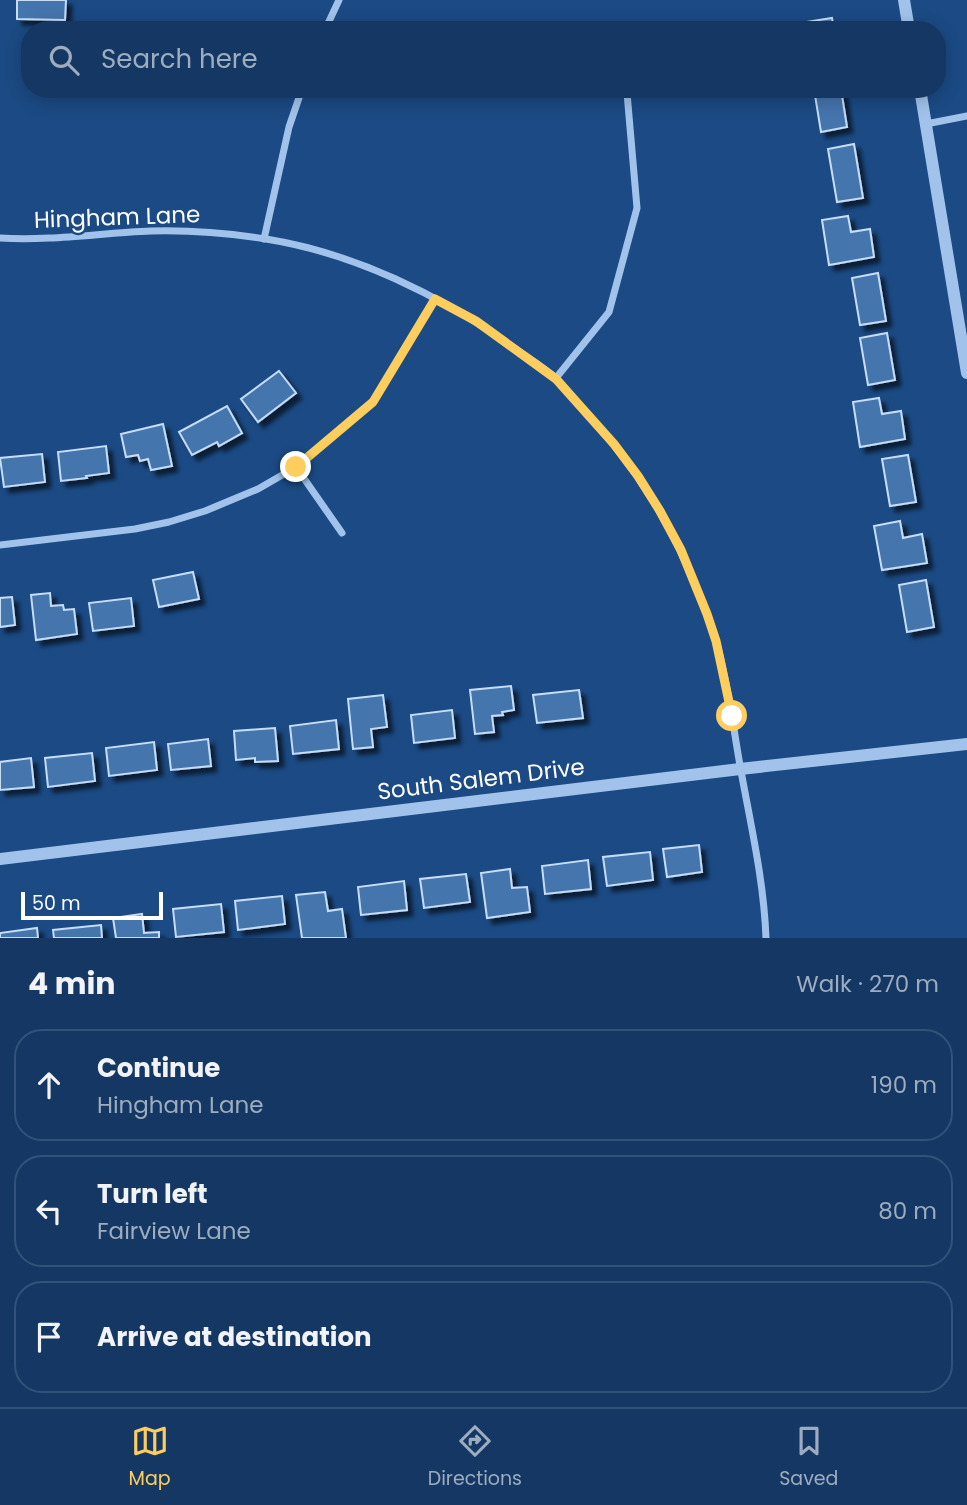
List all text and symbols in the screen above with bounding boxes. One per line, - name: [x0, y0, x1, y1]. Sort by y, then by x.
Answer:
- search box: [21, 21, 946, 98]
- icon: search: [45, 41, 83, 79]
- text: Search here: [101, 41, 258, 77]
- street label: Hingham Lane: [33, 198, 201, 236]
- route end: [280, 451, 311, 482]
- route start: [716, 700, 747, 731]
- street label: South Salem Drive: [376, 750, 586, 808]
- scale bar: [21, 889, 163, 921]
- text: 50 m: [32, 890, 81, 917]
- text: 4 min: [28, 962, 116, 1005]
- text: Walk · 270 m: [796, 968, 939, 1000]
- text: Continue: [97, 1050, 220, 1086]
- icon: ahead: [30, 1066, 68, 1104]
- text: 190 m: [871, 1069, 937, 1101]
- text: Hingham Lane: [97, 1089, 263, 1121]
- text: Turn left: [97, 1176, 208, 1212]
- icon: left: [30, 1192, 68, 1230]
- text: 80 m: [878, 1195, 937, 1227]
- text: Fairview Lane: [97, 1215, 251, 1247]
- icon: arrive: [30, 1318, 68, 1356]
- text: Arrive at destination: [97, 1319, 372, 1355]
- tab: Map: [129, 1422, 171, 1493]
- tab: Directions: [428, 1422, 522, 1493]
- tab: Saved: [779, 1422, 838, 1493]

